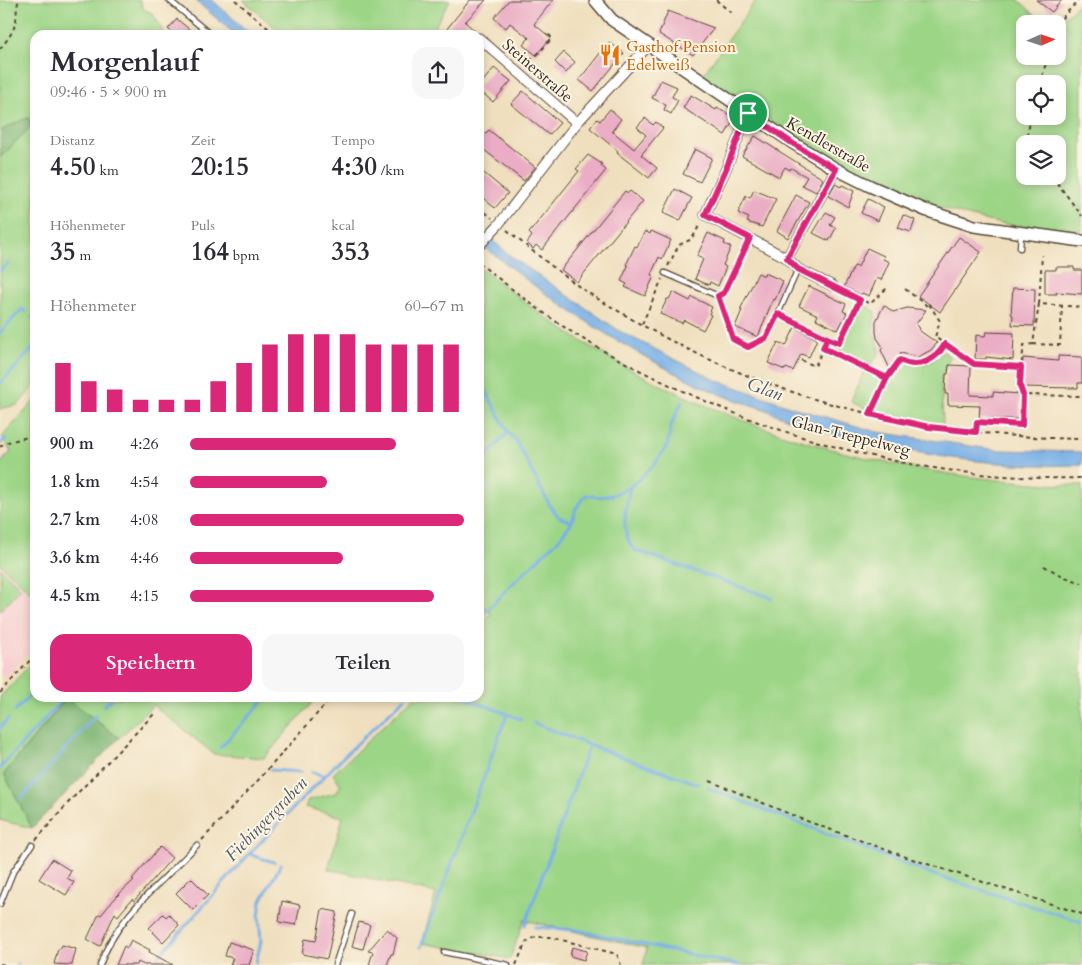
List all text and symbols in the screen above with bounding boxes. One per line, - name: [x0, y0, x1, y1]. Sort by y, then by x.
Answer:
- north arrow: [1016, 15, 1066, 65]
- map controls: [1016, 15, 1066, 185]
- street label: Steinerstraße: [497, 34, 577, 108]
- place label: Gasthof Pension Edelweiß: [626, 36, 736, 76]
- restaurant icon: Gasthof Pension Edelweiß: [597, 42, 623, 68]
- text: Morgenlauf: [50, 43, 199, 81]
- button: share: [412, 47, 464, 99]
- button: locate: [1016, 75, 1066, 125]
- text: 09:46 · 5 × 900 m: [50, 81, 167, 103]
- pin: [727, 92, 769, 134]
- icon: arrive: [734, 99, 762, 127]
- street label: Kendlerstraße: [782, 112, 875, 178]
- text: Distanz: [50, 131, 95, 150]
- text: Zeit: [191, 131, 215, 150]
- text: Tempo: [331, 131, 375, 150]
- button: layers: [1016, 135, 1066, 185]
- text: 4.50: [50, 150, 96, 184]
- text: 20:15: [191, 150, 249, 184]
- text: 4:30: [331, 150, 377, 184]
- text: km: [96, 161, 119, 180]
- text: /km: [377, 161, 405, 180]
- text: Höhenmeter: [50, 216, 125, 235]
- text: Puls: [191, 216, 215, 235]
- text: kcal: [331, 216, 355, 235]
- text: 35: [50, 235, 76, 269]
- text: 164: [191, 235, 229, 269]
- text: 353: [331, 235, 370, 269]
- text: m: [76, 246, 91, 265]
- text: bpm: [229, 246, 260, 265]
- text: Höhenmeter: [50, 295, 136, 317]
- text: 60–67 m: [405, 295, 464, 317]
- water label: Glan: [744, 372, 786, 407]
- street label: Glan-Treppelweg: [789, 411, 913, 461]
- text: 900 m: [50, 433, 94, 455]
- text: 4:26: [130, 433, 159, 455]
- text: 1.8 km: [50, 471, 100, 493]
- text: 4:54: [130, 471, 159, 493]
- text: 2.7 km: [50, 509, 100, 531]
- text: 4:08: [130, 509, 159, 531]
- text: 3.6 km: [50, 547, 100, 569]
- text: 4:46: [130, 547, 159, 569]
- text: 4.5 km: [50, 585, 100, 607]
- text: 4:15: [130, 585, 159, 607]
- button: Speichern: [50, 634, 252, 692]
- button: Teilen: [262, 634, 464, 692]
- water label: Fiebingergraben: [220, 771, 313, 867]

